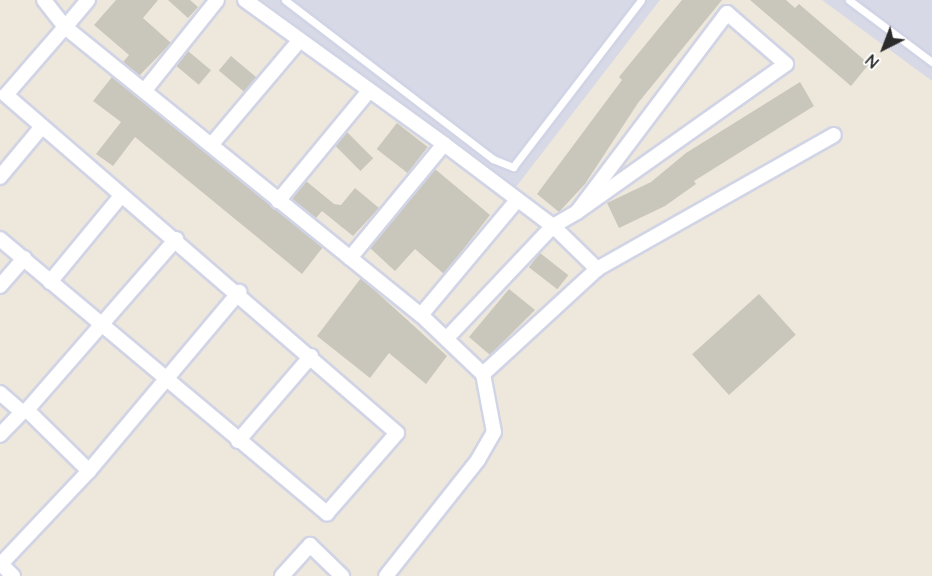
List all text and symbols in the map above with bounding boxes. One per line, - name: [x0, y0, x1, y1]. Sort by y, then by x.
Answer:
- north arrow: [854, 18, 914, 78]
- text: N: [861, 50, 883, 73]

